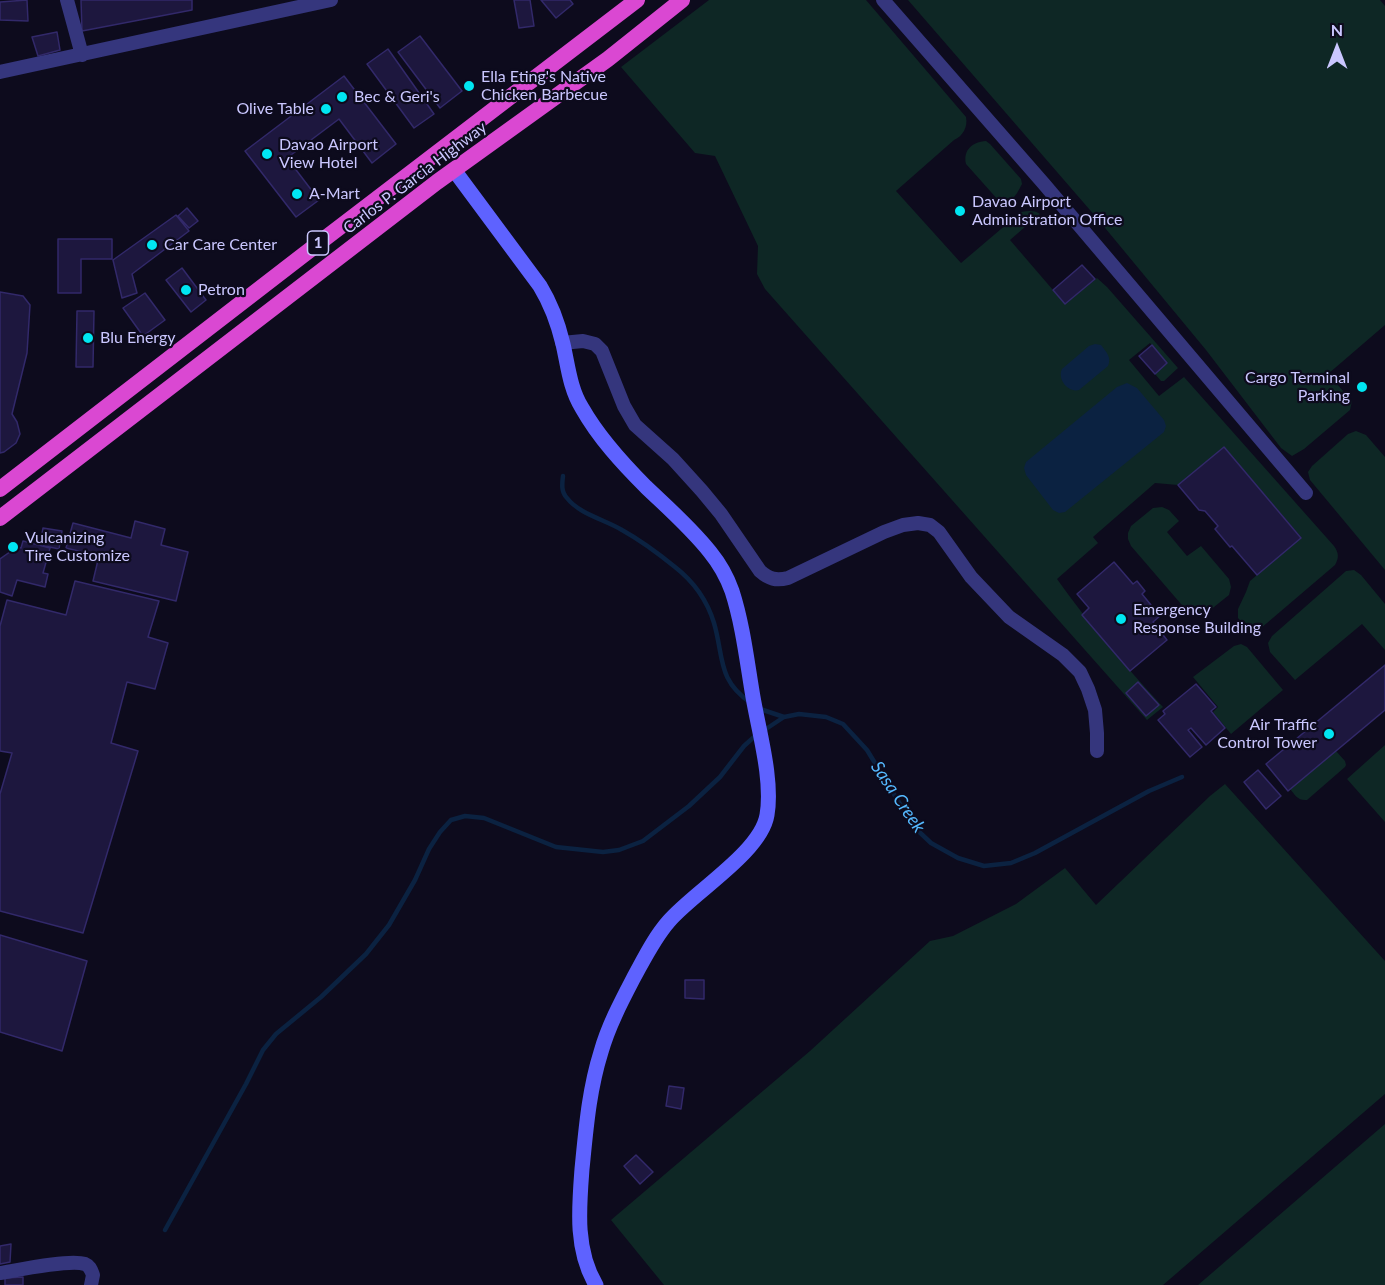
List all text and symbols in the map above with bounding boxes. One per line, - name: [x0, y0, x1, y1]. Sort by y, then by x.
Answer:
- north arrow: [1307, 18, 1367, 78]
- text: N: [1331, 20, 1343, 39]
- place label: Ella Eting's Native Chicken Barbecue: [481, 67, 608, 105]
- marker: Ella Eting's Native Chicken Barbecue: [462, 79, 476, 93]
- place label: Bec & Geri's: [354, 87, 440, 107]
- marker: Bec & Geri's: [335, 90, 349, 104]
- place label: Olive Table: [236, 99, 314, 119]
- marker: Olive Table: [319, 102, 333, 116]
- street label: Carlos P. Garcia Highway: [340, 118, 490, 238]
- place label: Davao Airport View Hotel: [279, 135, 378, 173]
- marker: Davao Airport View Hotel: [260, 147, 274, 161]
- place label: A-Mart: [309, 184, 360, 204]
- marker: A-Mart: [290, 187, 304, 201]
- place label: Davao Airport Administration Office: [972, 192, 1122, 230]
- marker: Davao Airport Administration Office: [953, 204, 967, 218]
- road number: 1: [308, 231, 328, 255]
- place label: Car Care Center: [164, 235, 277, 255]
- marker: Car Care Center: [145, 238, 159, 252]
- place label: Petron: [198, 280, 245, 300]
- marker: Petron: [179, 283, 193, 297]
- place label: Blu Energy: [100, 328, 176, 348]
- marker: Blu Energy: [81, 331, 95, 345]
- place label: Cargo Terminal Parking: [1245, 368, 1350, 406]
- marker: Cargo Terminal Parking: [1355, 380, 1369, 394]
- place label: Vulcanizing Tire Customize: [25, 528, 130, 566]
- marker: Vulcanizing Tire Customize: [6, 540, 20, 554]
- place label: Emergency Response Building: [1133, 600, 1261, 638]
- marker: Emergency Response Building: [1114, 612, 1128, 626]
- place label: Air Traffic Control Tower: [1217, 715, 1317, 753]
- marker: Air Traffic Control Tower: [1322, 727, 1336, 741]
- water label: Sasa Creek: [866, 757, 930, 837]

